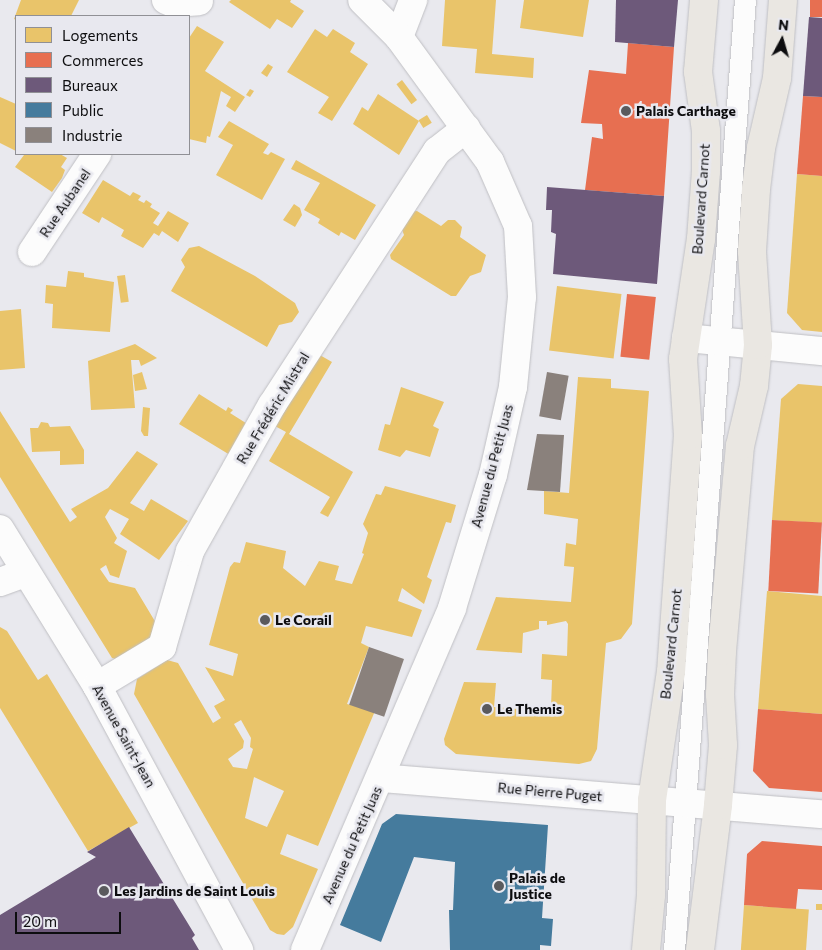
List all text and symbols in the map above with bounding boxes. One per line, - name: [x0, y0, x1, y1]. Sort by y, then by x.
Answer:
- legend: [15, 15, 190, 155]
- north arrow: [757, 15, 807, 65]
- text: N: [778, 16, 790, 34]
- text: Logements: [62, 26, 138, 44]
- text: Commerces: [62, 51, 143, 69]
- text: Bureaux: [62, 76, 118, 94]
- text: Public: [62, 101, 104, 119]
- place label: Palais Carthage: [636, 103, 736, 119]
- marker: Palais Carthage: [620, 105, 632, 117]
- text: Industrie: [62, 126, 123, 144]
- street label: Boulevard Carnot: [689, 143, 713, 255]
- street label: Rue Aubanel: [36, 166, 94, 240]
- street label: Rue Frédéric Mistral: [233, 349, 313, 467]
- street label: Avenue du Petit Juas: [467, 402, 517, 530]
- street label: Boulevard Carnot: [657, 588, 685, 700]
- place label: Le Corail: [275, 612, 332, 628]
- marker: Le Corail: [259, 614, 271, 626]
- street label: Avenue Saint-Jean: [89, 682, 159, 790]
- place label: Le Themis: [497, 701, 562, 717]
- marker: Le Themis: [481, 703, 493, 715]
- street label: Rue Pierre Puget: [497, 779, 603, 805]
- street label: Avenue du Petit Juas: [318, 784, 386, 906]
- place label: Palais de Justice: [509, 870, 565, 902]
- marker: Palais de Justice: [493, 880, 505, 892]
- place label: Les Jardins de Saint Louis: [114, 883, 275, 899]
- marker: Les Jardins de Saint Louis: [98, 885, 110, 897]
- scale bar: [18, 902, 124, 934]
- text: 20 m: [23, 912, 57, 930]

